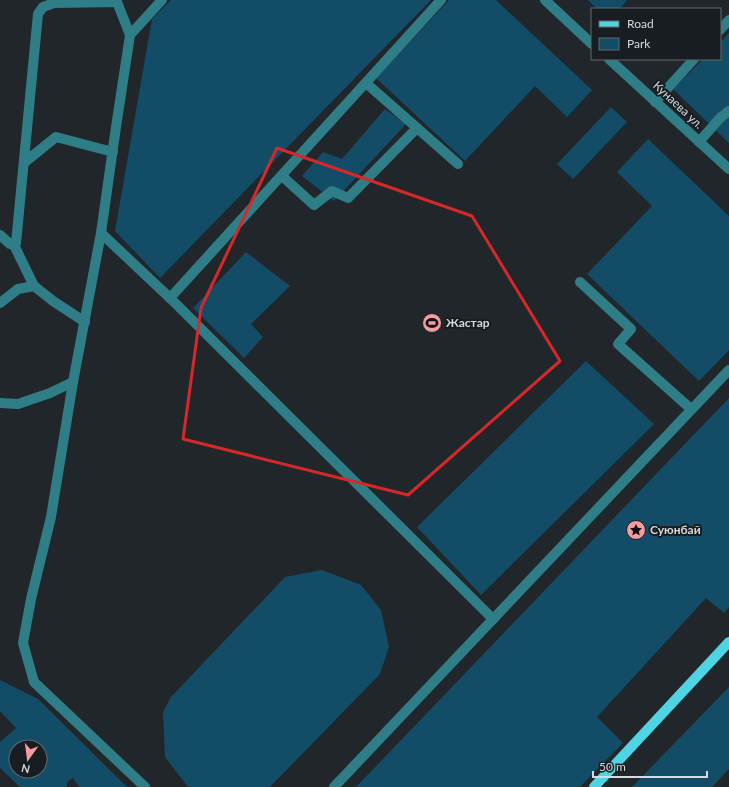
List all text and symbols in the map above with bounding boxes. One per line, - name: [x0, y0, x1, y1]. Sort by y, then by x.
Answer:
- legend: [591, 8, 721, 60]
- text: Road: [627, 16, 654, 31]
- text: Park: [627, 36, 651, 51]
- street label: Кунаева ул.: [650, 78, 707, 132]
- sports icon: Жастар: [421, 312, 443, 334]
- place label: Жастар: [446, 315, 490, 330]
- place icon: Суюнбай: [625, 519, 647, 541]
- place label: Суюнбай: [650, 522, 701, 537]
- north arrow: [8, 739, 48, 779]
- scale bar: [593, 753, 707, 779]
- text: 50 m: [599, 759, 626, 774]
- text: N: [20, 762, 31, 777]

